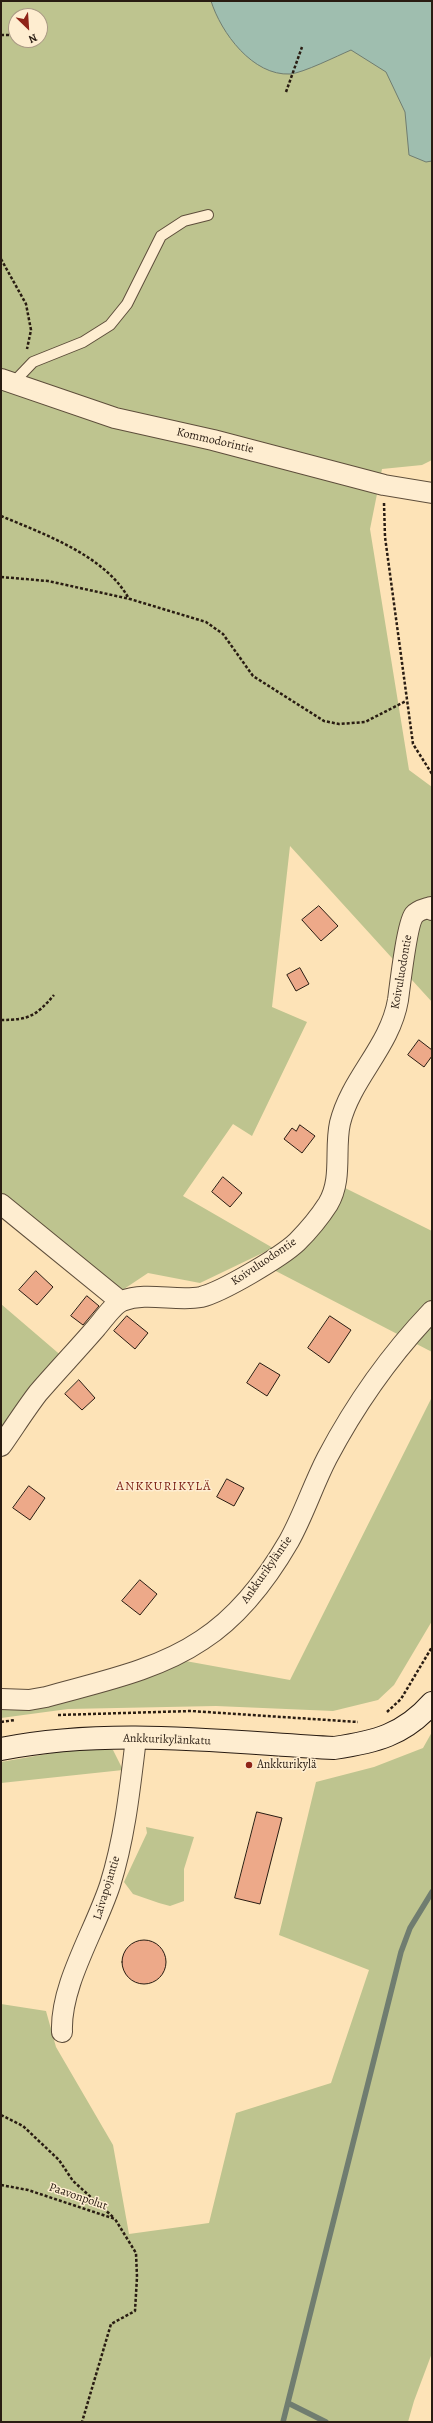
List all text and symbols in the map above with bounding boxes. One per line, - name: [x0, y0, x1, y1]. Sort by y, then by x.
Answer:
- north arrow: [8, 8, 48, 48]
- text: N: [26, 30, 40, 47]
- street label: Kommodorintie: [175, 425, 255, 457]
- street label: Koivuluodontie: [388, 934, 416, 1010]
- street label: Koivuluodontie: [229, 1235, 299, 1289]
- district label: ANKKURIKYLÄ: [116, 1479, 212, 1495]
- street label: Ankkurikyläntie: [238, 1534, 296, 1606]
- street label: Ankkurikylänkatu: [123, 1731, 211, 1749]
- place label: Ankkurikylä: [257, 1758, 317, 1772]
- marker: Ankkurikylä: [244, 1760, 254, 1770]
- street label: Laivapojantie: [90, 1854, 124, 1922]
- street label: Paavonpolut: [47, 2180, 109, 2214]

